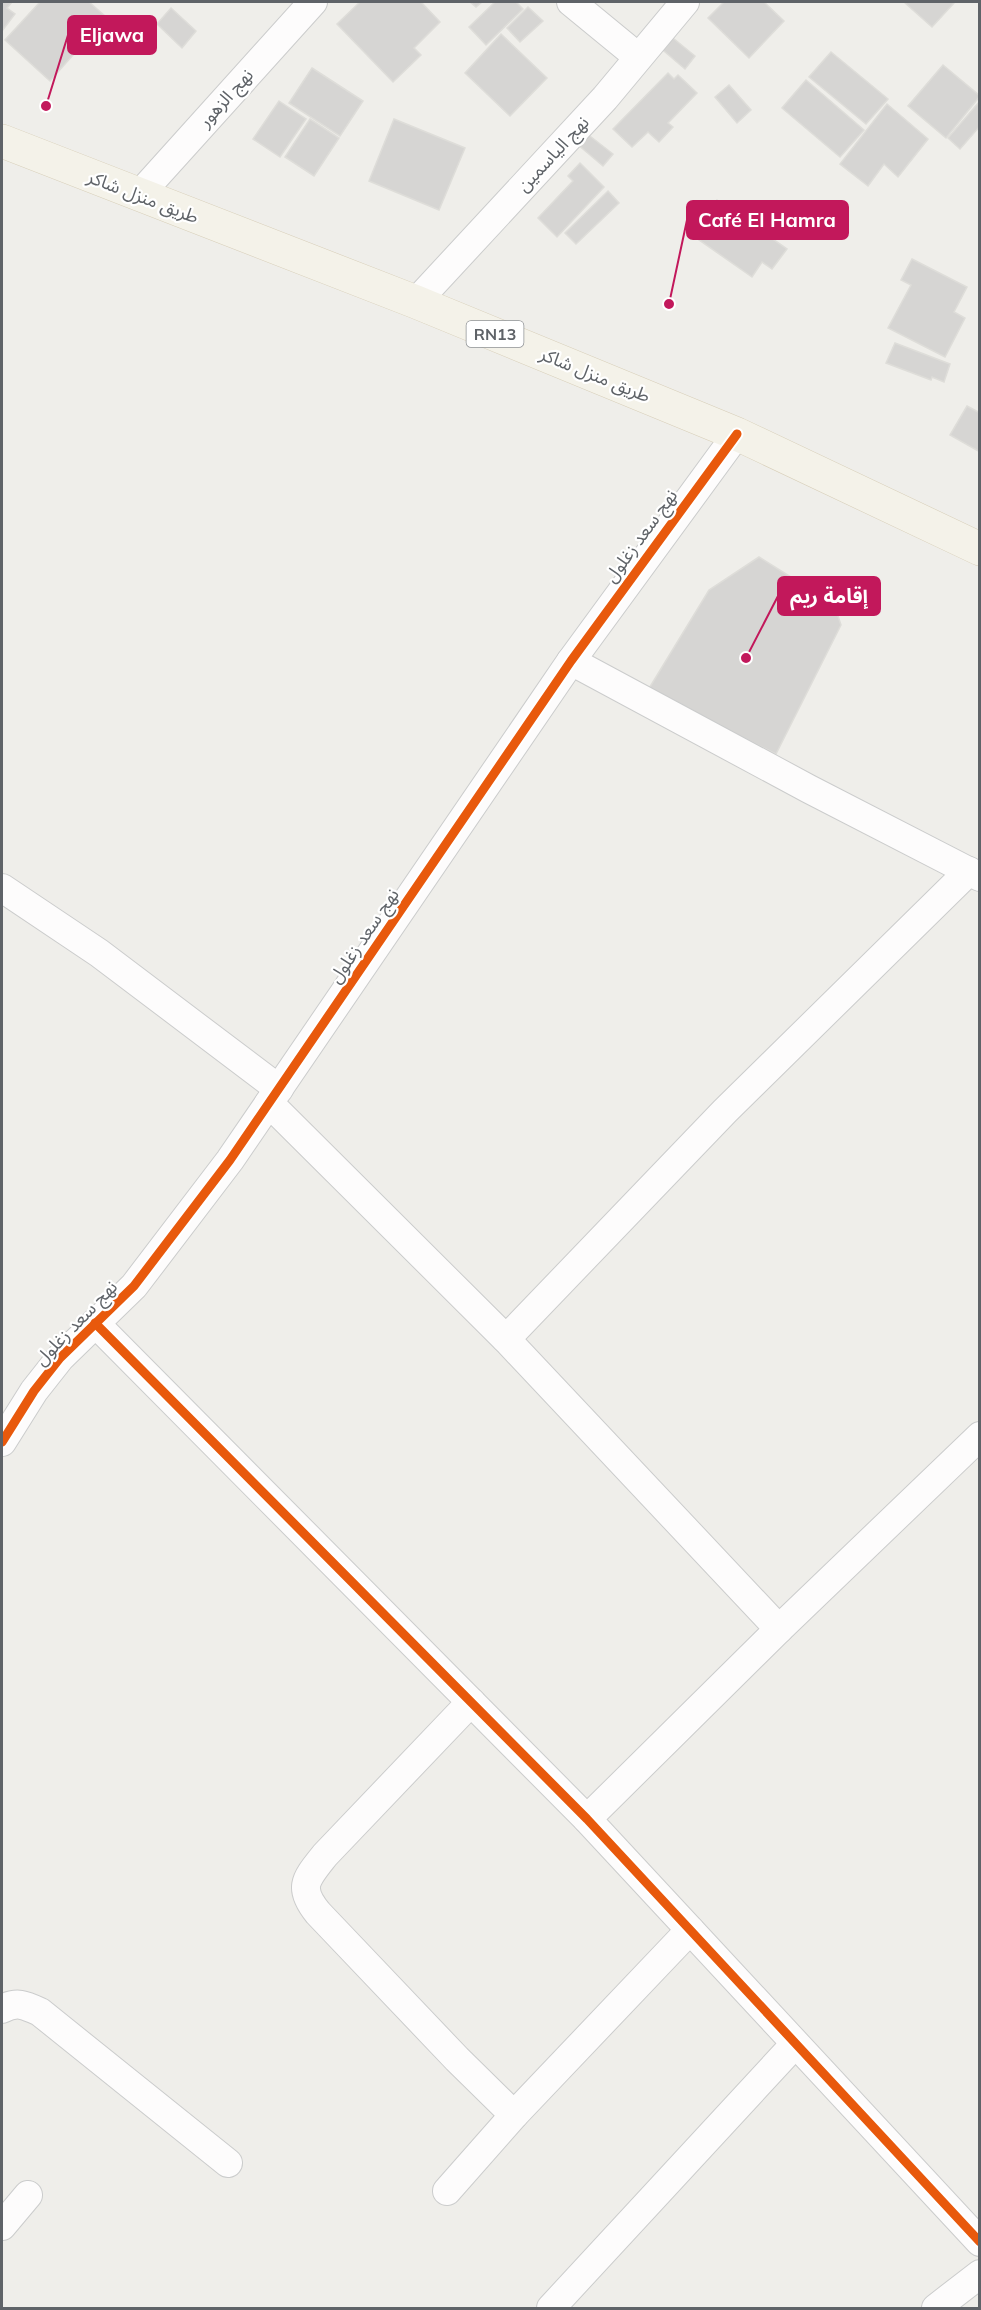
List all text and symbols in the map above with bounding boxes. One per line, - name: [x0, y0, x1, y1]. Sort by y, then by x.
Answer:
- callout: Eljawa: [68, 16, 156, 54]
- text: Eljawa: [80, 22, 144, 47]
- street label: نهج الزهور: [193, 64, 259, 134]
- street label: نهج الياسمين: [512, 111, 595, 198]
- street label: طريق منزل شاكر: [83, 164, 202, 228]
- callout: Café El Hamra: [687, 201, 848, 239]
- text: Café El Hamra: [698, 207, 836, 232]
- road number: RN13: [466, 321, 524, 347]
- street label: طريق منزل شاكر: [536, 342, 654, 407]
- street label: نهج سعد زغلول: [599, 485, 684, 588]
- callout: إقامة ريم: [778, 577, 880, 615]
- text: إقامة ريم: [790, 583, 868, 611]
- street label: نهج سعد زغلول: [323, 884, 405, 989]
- street label: نهج سعد زغلول: [29, 1275, 123, 1371]

